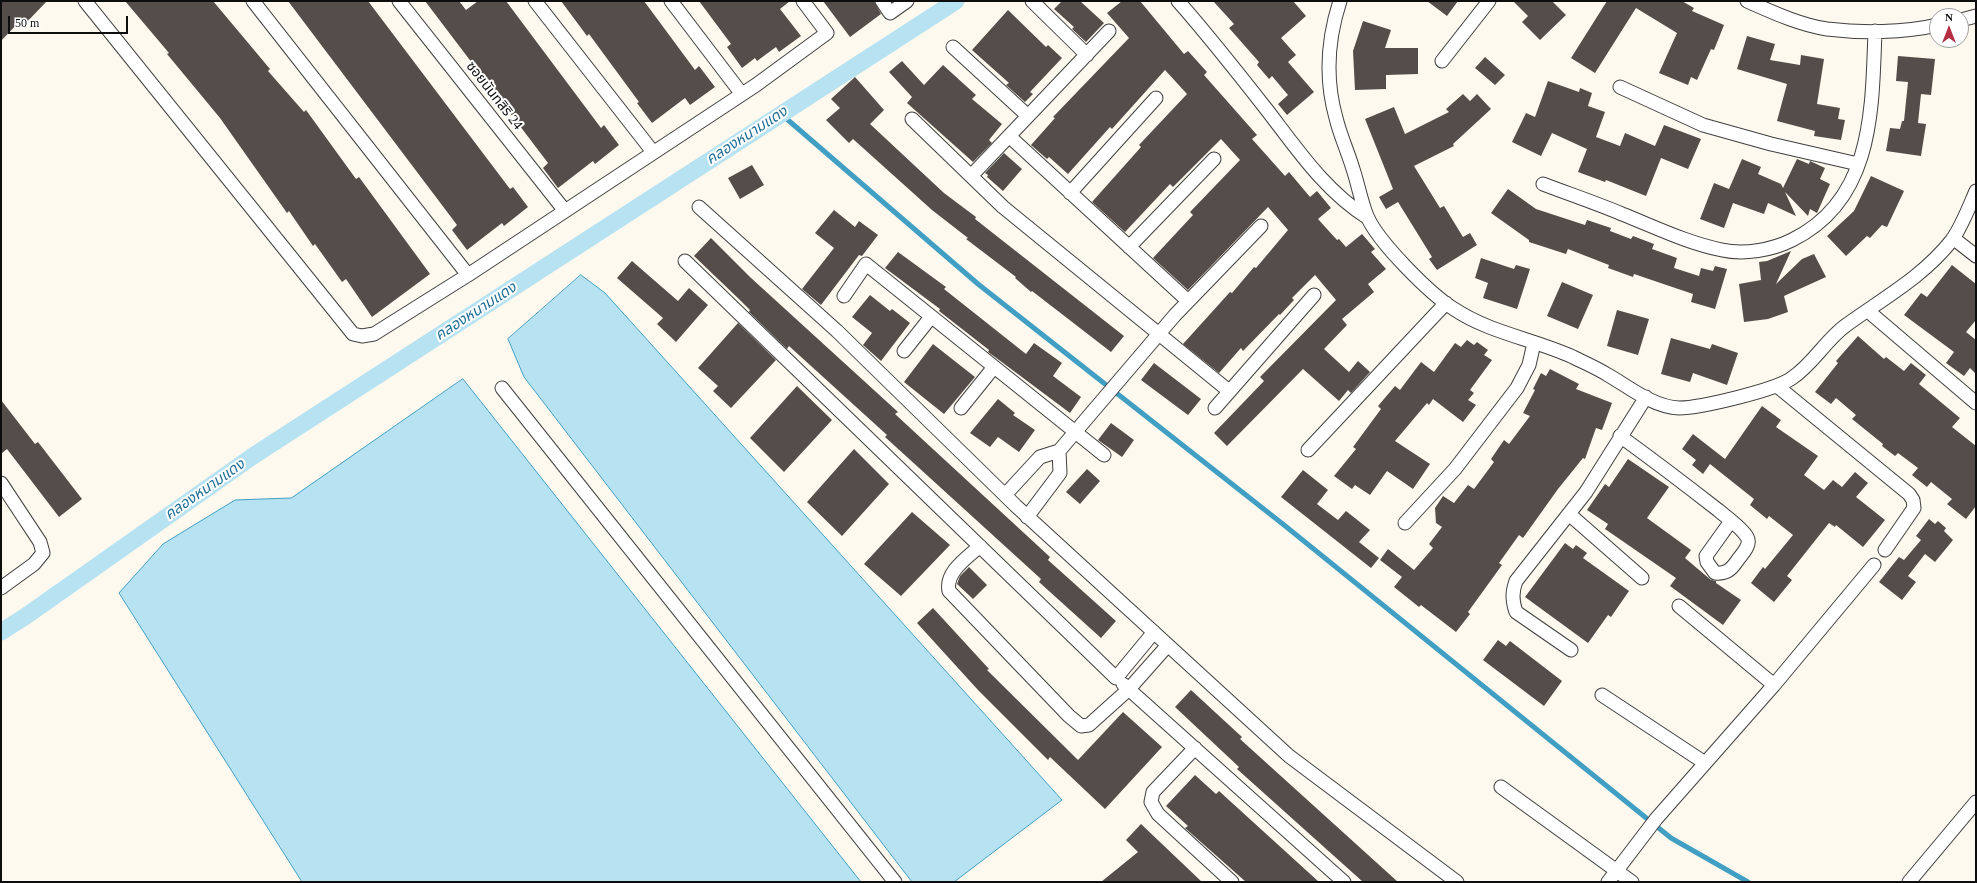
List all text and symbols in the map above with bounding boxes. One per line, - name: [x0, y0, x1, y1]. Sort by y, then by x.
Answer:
- scale bar: [10, 8, 130, 34]
- north arrow: [1929, 8, 1969, 48]
- text: N: [1945, 11, 1953, 23]
- text: 50 m: [15, 16, 39, 30]
- street label: ซอยนันทสิริ 24: [462, 58, 526, 134]
- water label: คลองหนามแดง: [703, 103, 791, 169]
- water label: คลองหนามแดง: [432, 279, 520, 345]
- water label: คลองหนามแดง: [162, 456, 248, 524]

